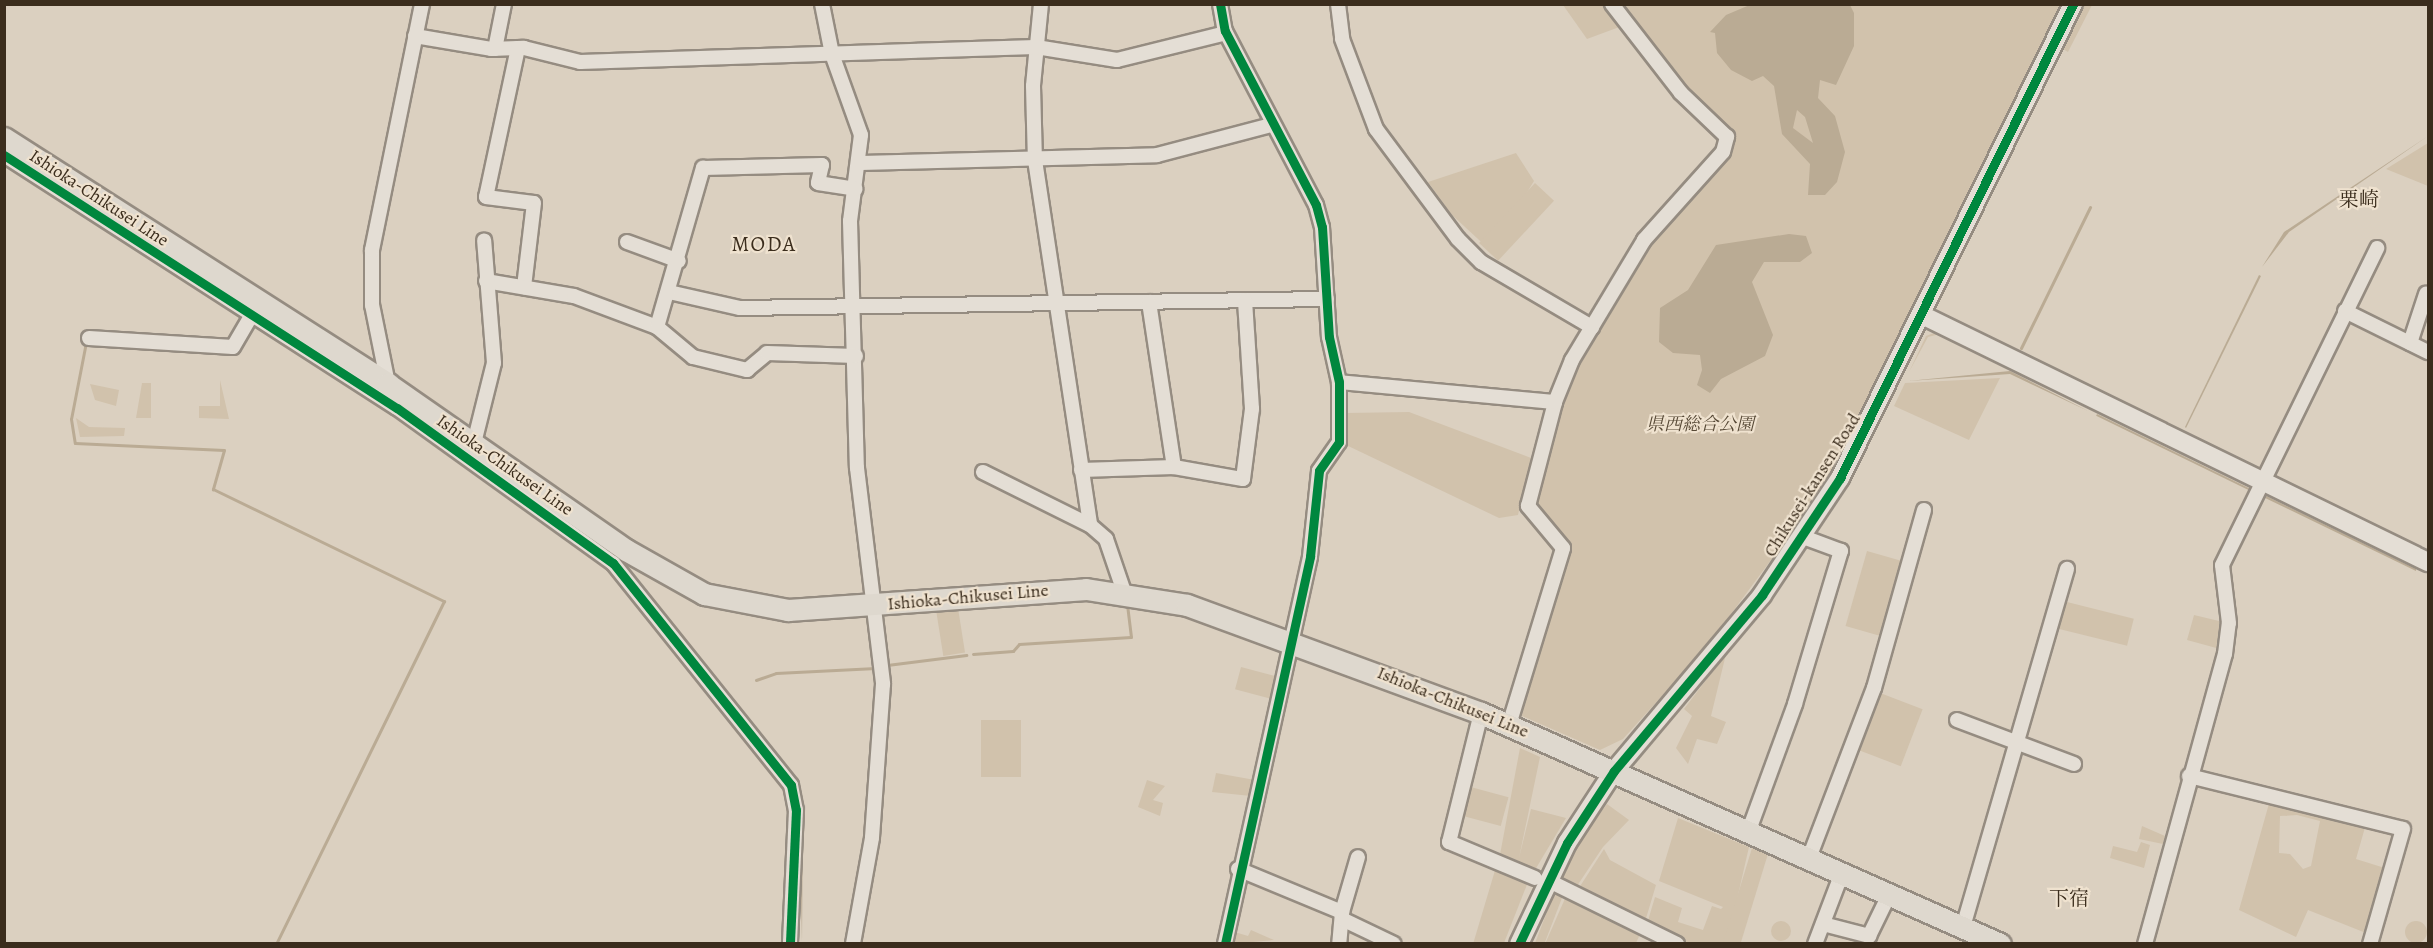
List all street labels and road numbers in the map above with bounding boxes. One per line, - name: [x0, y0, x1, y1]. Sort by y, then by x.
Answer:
- street label: Ishioka-Chikusei Line: [25, 145, 173, 251]
- street label: Chikusei-kansen Road: [1759, 409, 1865, 561]
- street label: Ishioka-Chikusei Line: [433, 410, 577, 520]
- street label: Ishioka-Chikusei Line: [887, 579, 1049, 615]
- street label: Ishioka-Chikusei Line: [1374, 662, 1532, 742]

